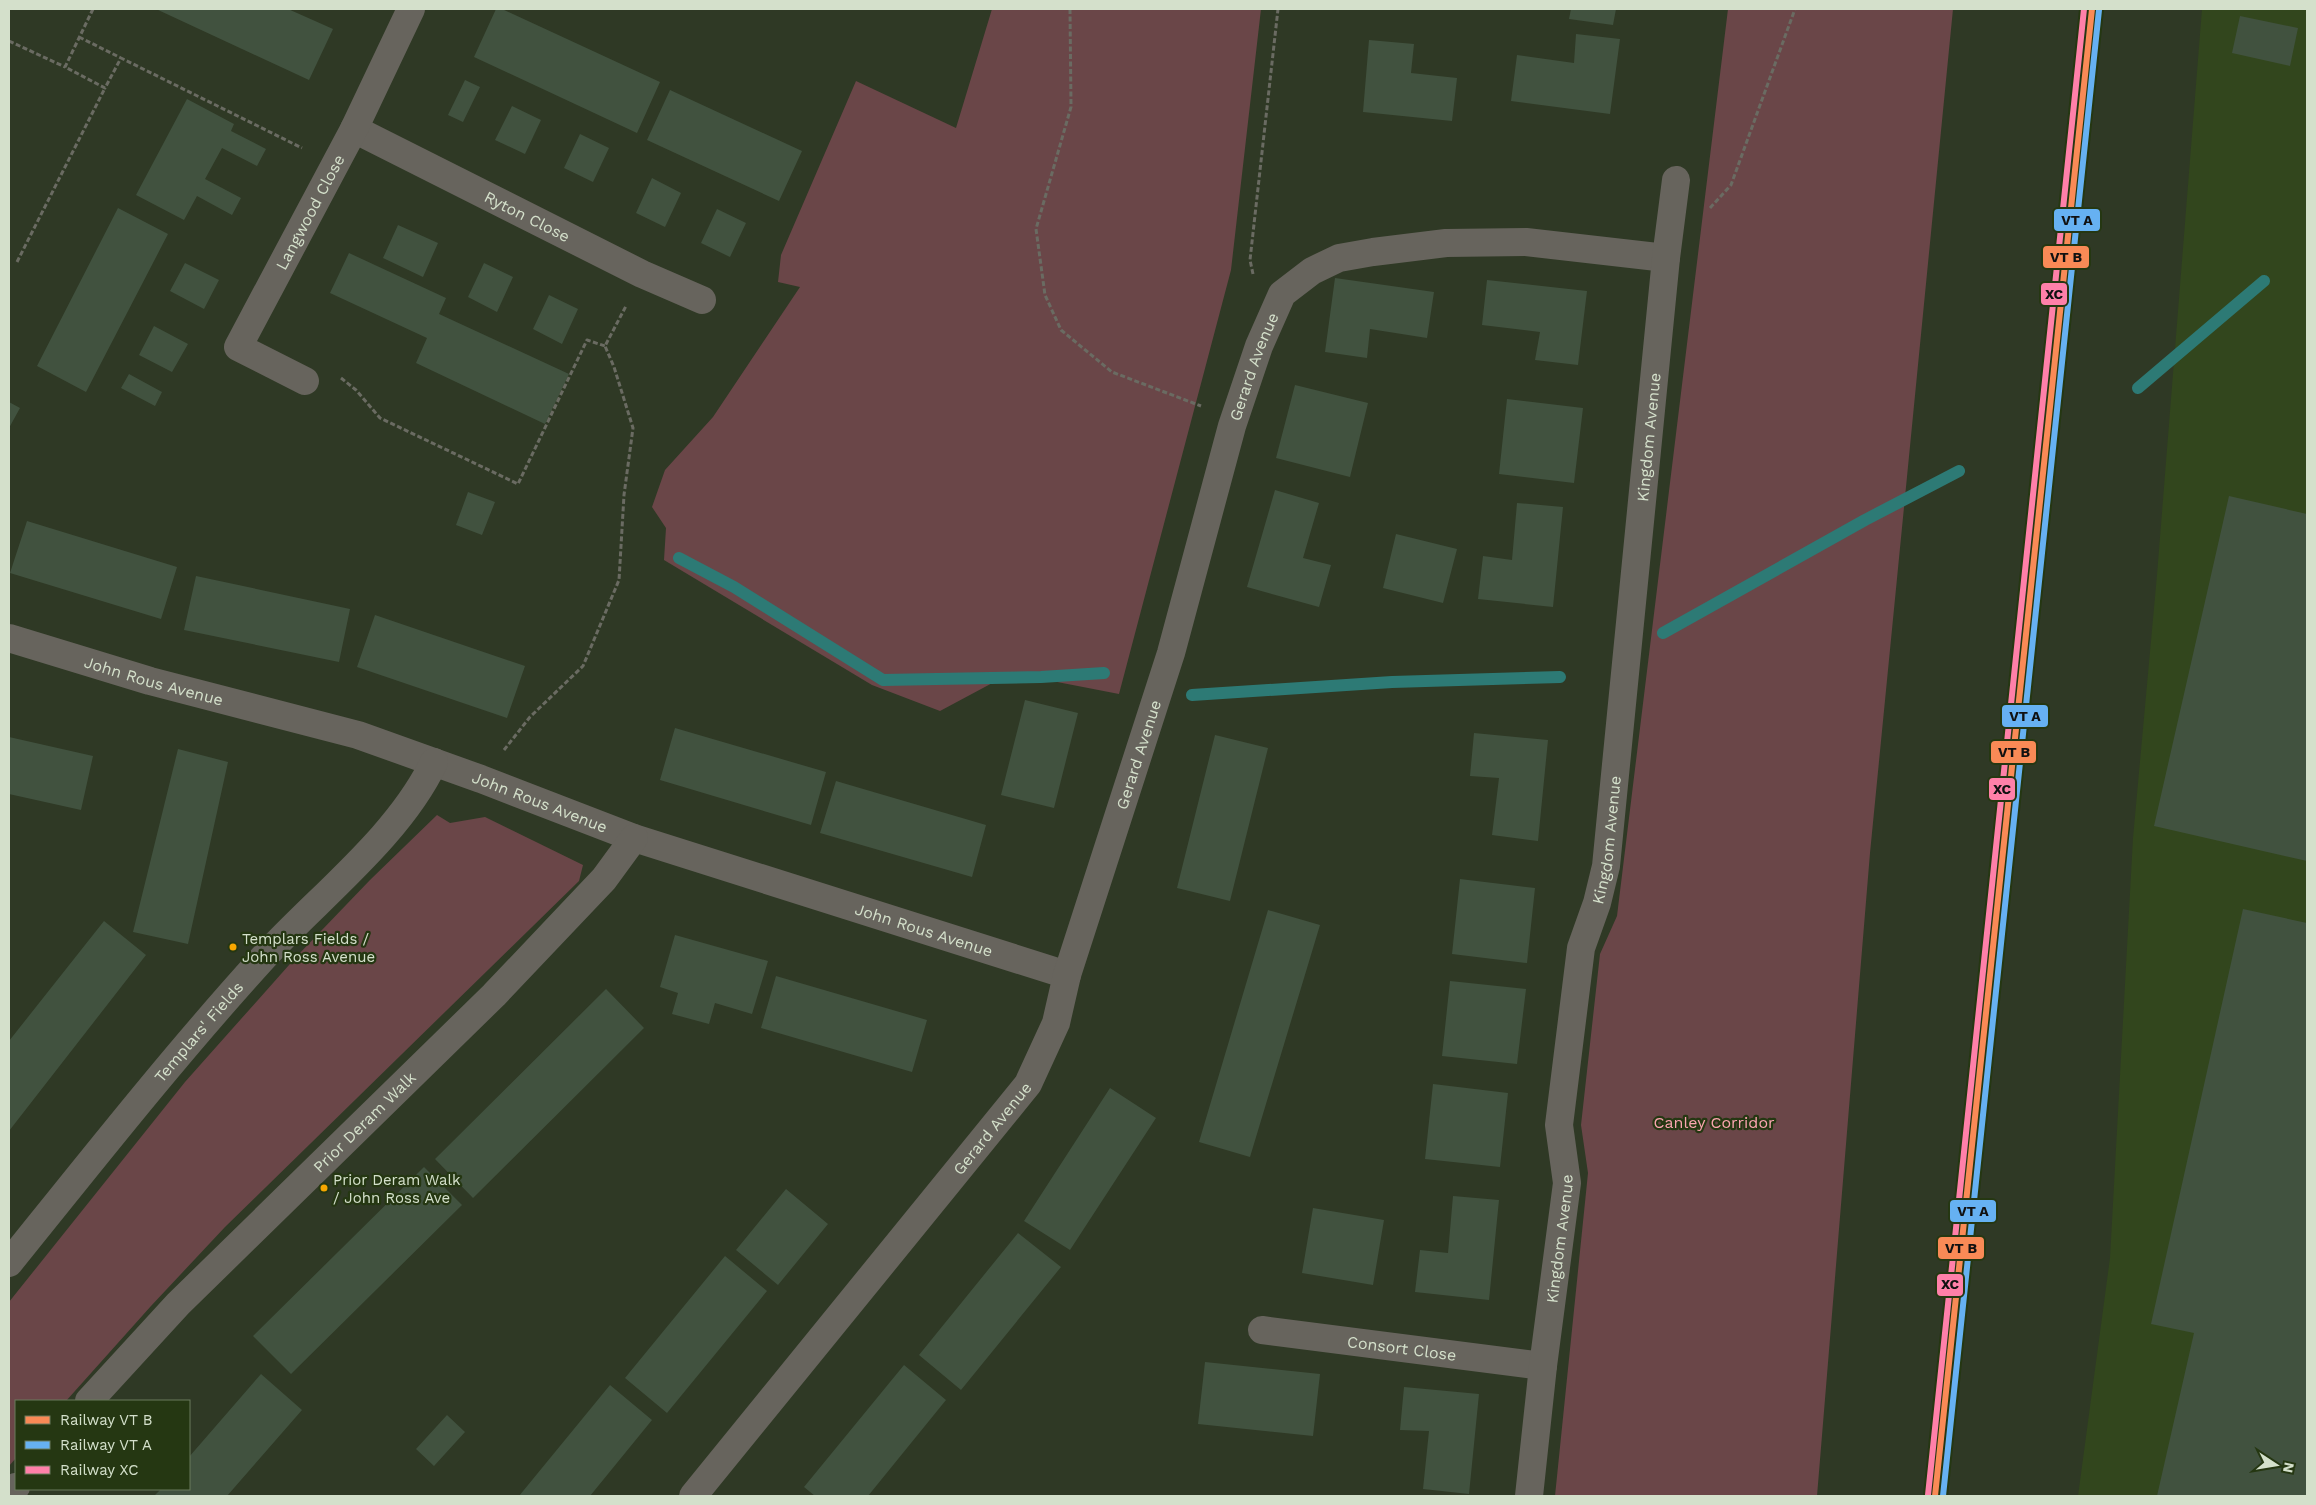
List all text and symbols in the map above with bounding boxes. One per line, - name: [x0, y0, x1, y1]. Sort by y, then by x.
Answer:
- street label: Langwood Close: [272, 151, 349, 273]
- street label: Ryton Close: [481, 187, 573, 246]
- line badge: VT A: [2053, 208, 2101, 232]
- text: VT A: [2061, 212, 2093, 228]
- line badge: VT B: [2042, 245, 2090, 269]
- text: VT B: [2050, 249, 2082, 265]
- line badge: XC: [2040, 282, 2068, 306]
- text: XC: [2045, 286, 2064, 302]
- street label: Gerard Avenue: [1225, 310, 1283, 423]
- street label: Kingdom Avenue: [1633, 372, 1665, 503]
- street label: John Rous Avenue: [82, 652, 225, 710]
- street label: Gerard Avenue: [1112, 698, 1165, 812]
- line badge: VT A: [2001, 704, 2049, 728]
- text: VT A: [2009, 708, 2041, 724]
- line badge: VT B: [1990, 740, 2037, 764]
- text: VT B: [1998, 744, 2030, 760]
- street label: John Rous Avenue: [469, 768, 610, 837]
- street label: Kingdom Avenue: [1588, 775, 1625, 906]
- line badge: XC: [1988, 777, 2016, 801]
- text: XC: [1993, 781, 2012, 797]
- street label: John Rous Avenue: [852, 899, 995, 961]
- place label: Templars Fields / John Ross Avenue: [242, 930, 375, 966]
- marker: Templars Fields / John Ross Avenue: [228, 942, 238, 952]
- street label: Templars' Fields: [150, 978, 247, 1086]
- street label: Prior Deram Walk: [309, 1068, 420, 1177]
- street label: Gerard Avenue: [949, 1078, 1036, 1179]
- park label: Canley Corridor: [1653, 1113, 1775, 1132]
- place label: Prior Deram Walk / John Ross Ave: [333, 1171, 461, 1207]
- street label: Kingdom Avenue: [1542, 1173, 1577, 1304]
- marker: Prior Deram Walk / John Ross Ave: [319, 1183, 329, 1193]
- line badge: VT A: [1949, 1199, 1997, 1223]
- text: VT A: [1957, 1203, 1989, 1219]
- line badge: VT B: [1937, 1236, 1985, 1260]
- text: VT B: [1945, 1240, 1977, 1256]
- line badge: XC: [1936, 1273, 1964, 1297]
- text: XC: [1941, 1276, 1960, 1292]
- street label: Consort Close: [1346, 1332, 1458, 1365]
- legend: [15, 1400, 190, 1490]
- text: Railway VT B: [60, 1411, 152, 1429]
- text: Railway VT A: [60, 1436, 152, 1454]
- north arrow: [2251, 1440, 2301, 1490]
- text: Railway XC: [60, 1461, 138, 1479]
- text: N: [2280, 1461, 2298, 1474]

